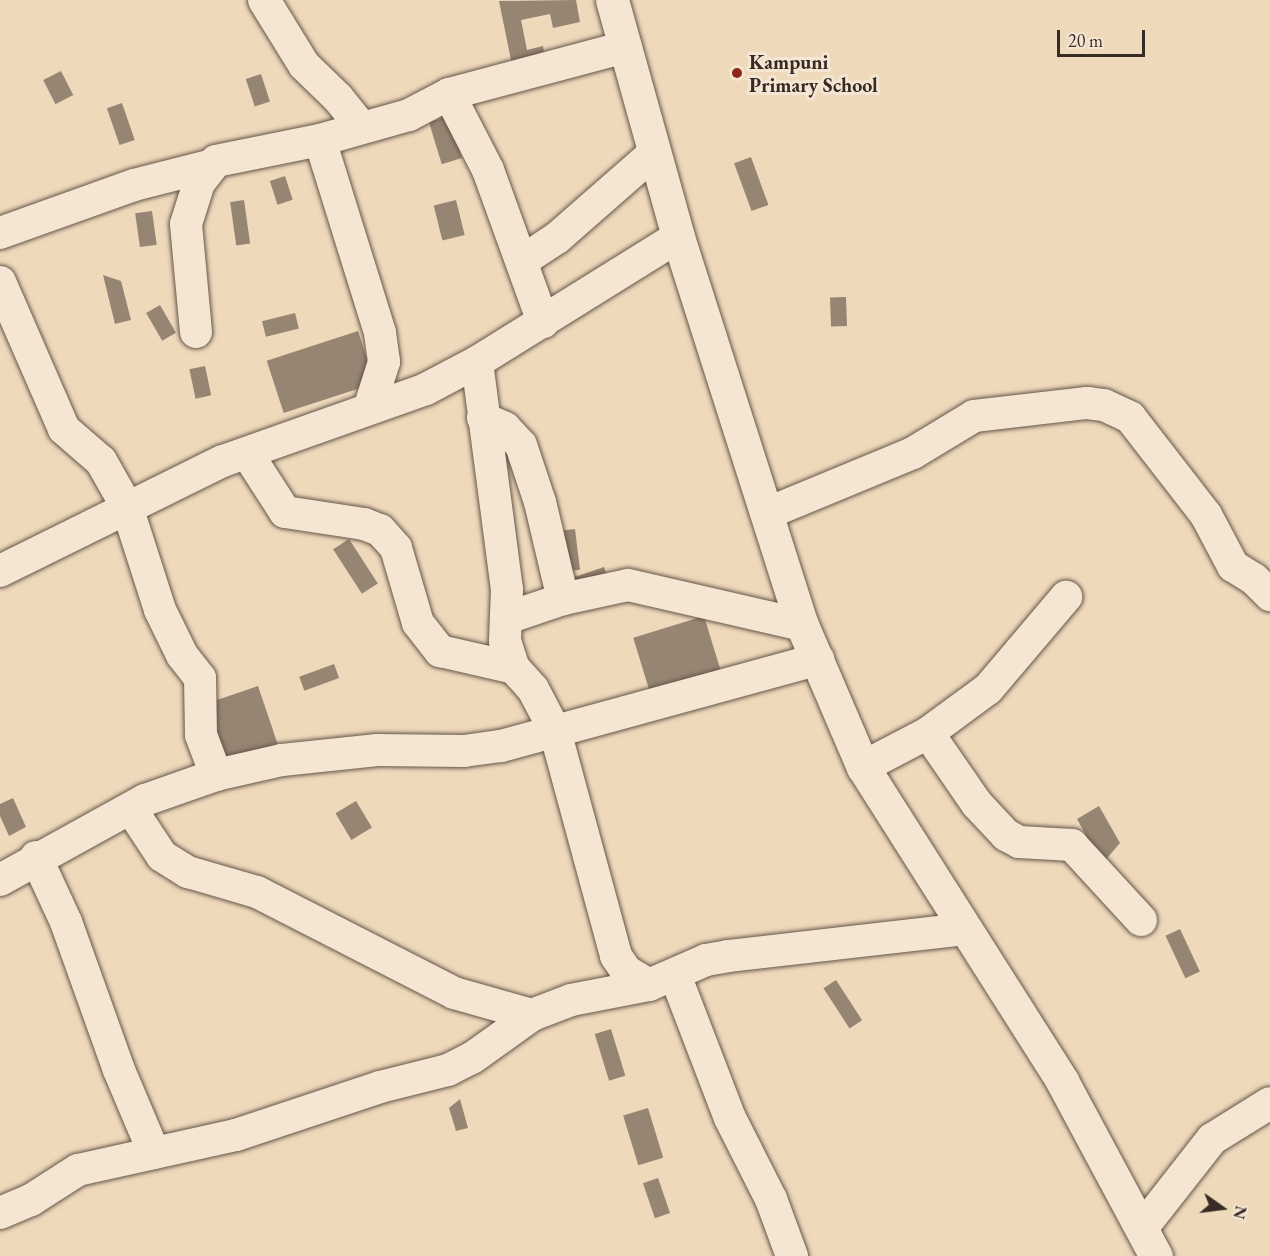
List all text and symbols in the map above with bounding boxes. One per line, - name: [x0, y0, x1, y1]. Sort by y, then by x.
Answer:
- scale bar: [1060, 18, 1148, 56]
- text: 20 m: [1068, 29, 1103, 52]
- place label: Kampuni Primary School: [749, 50, 878, 97]
- marker: Kampuni Primary School: [730, 66, 744, 80]
- north arrow: [1192, 1178, 1252, 1238]
- text: N: [1228, 1204, 1252, 1221]

